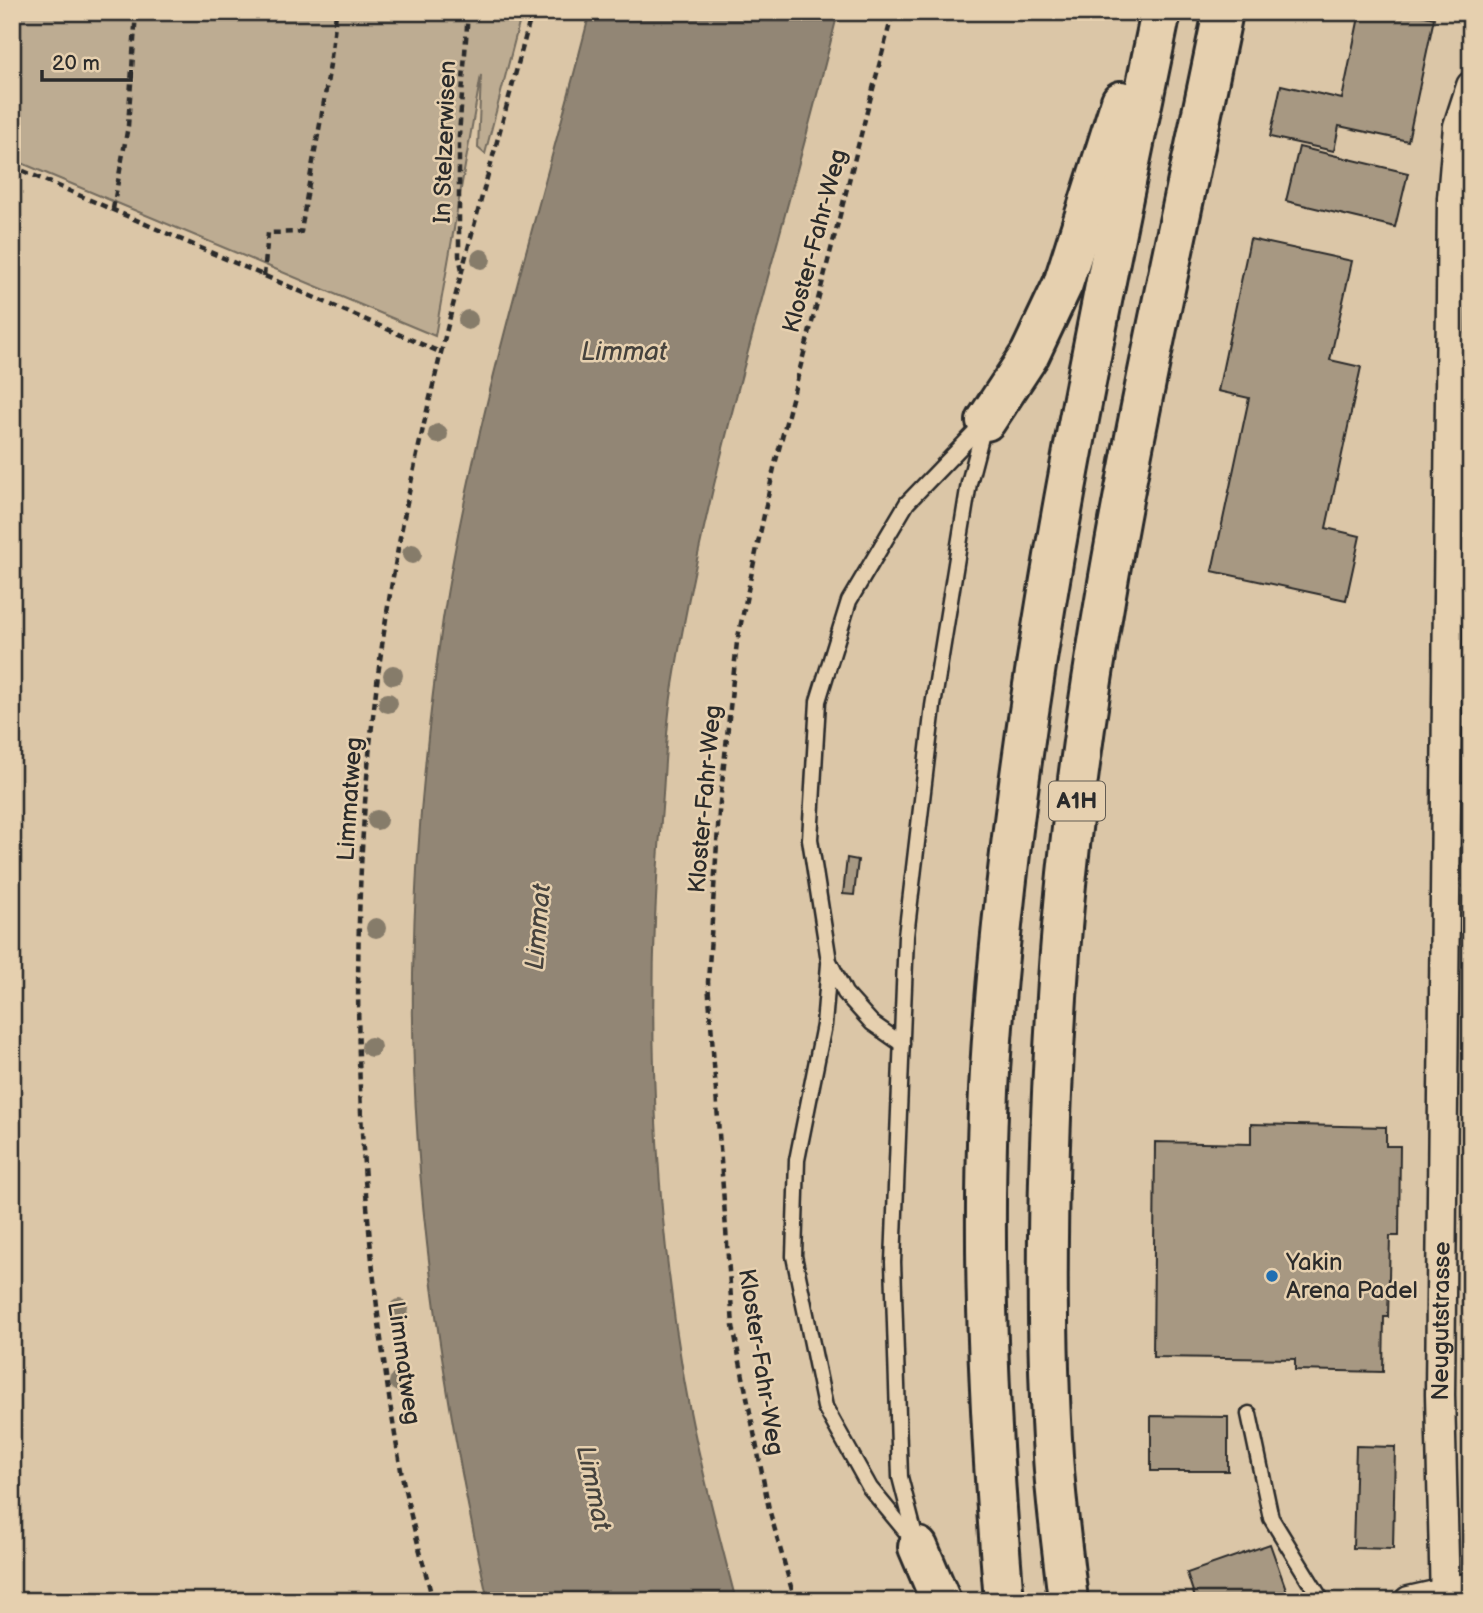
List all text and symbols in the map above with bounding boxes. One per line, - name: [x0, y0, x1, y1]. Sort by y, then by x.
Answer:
- scale bar: [42, 38, 131, 82]
- text: 20 m: [52, 51, 100, 76]
- street label: In Stelzerwisen: [428, 60, 462, 224]
- street label: Kloster-Fahr-Weg: [777, 146, 853, 336]
- water label: Limmat: [581, 337, 668, 368]
- street label: Kloster-Fahr-Weg: [682, 704, 728, 894]
- street label: Limmatweg: [331, 736, 369, 862]
- road number: A1H: [1049, 782, 1105, 820]
- water label: Limmat: [520, 882, 558, 971]
- street label: Neugutstrasse: [1425, 1241, 1456, 1401]
- place label: Yakin Arena Padel: [1285, 1248, 1418, 1305]
- street label: Kloster-Fahr-Weg: [732, 1266, 790, 1458]
- marker: Yakin Arena Padel: [1264, 1268, 1280, 1284]
- street label: Limmatweg: [381, 1300, 427, 1426]
- water label: Limmat: [569, 1443, 617, 1534]

